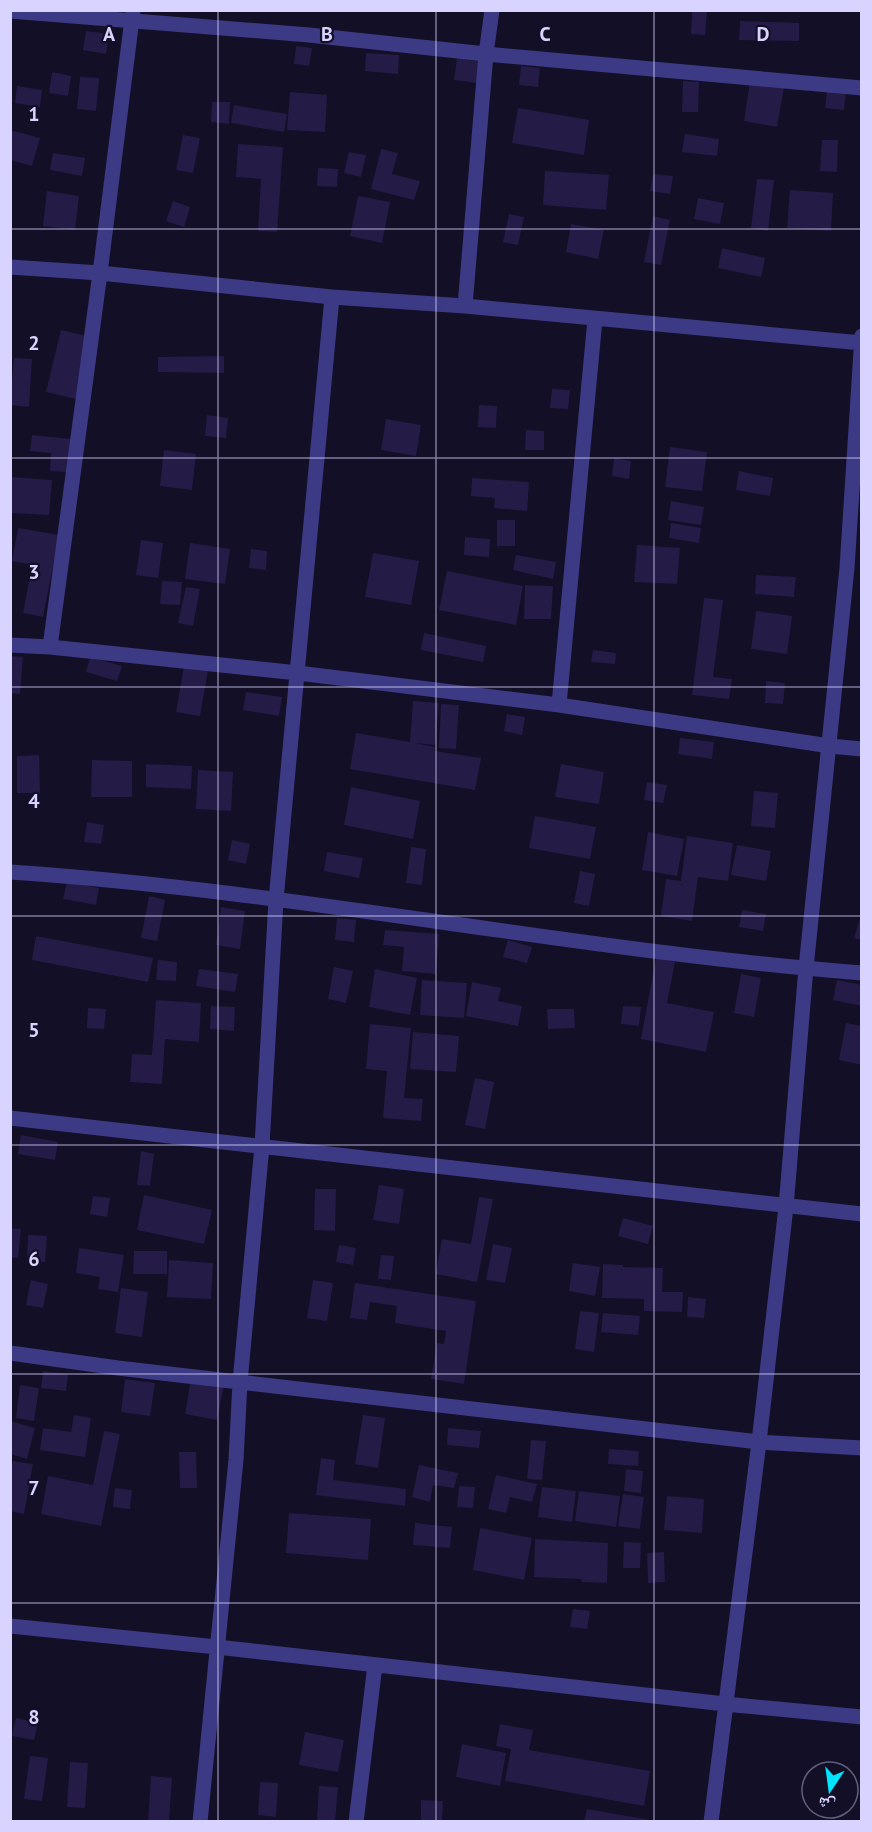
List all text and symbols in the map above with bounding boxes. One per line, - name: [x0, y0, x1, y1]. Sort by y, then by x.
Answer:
- text: A: [103, 21, 116, 47]
- text: B: [321, 21, 333, 47]
- text: C: [539, 21, 551, 47]
- text: D: [757, 21, 770, 47]
- text: 1: [28, 101, 40, 127]
- text: 2: [28, 330, 40, 356]
- text: 3: [28, 559, 40, 585]
- text: 4: [28, 788, 40, 814]
- text: 5: [28, 1017, 40, 1043]
- text: 6: [28, 1246, 40, 1272]
- text: 7: [28, 1475, 40, 1501]
- text: 8: [28, 1704, 40, 1730]
- north arrow: [800, 1760, 860, 1820]
- text: ش: [816, 1793, 837, 1816]

